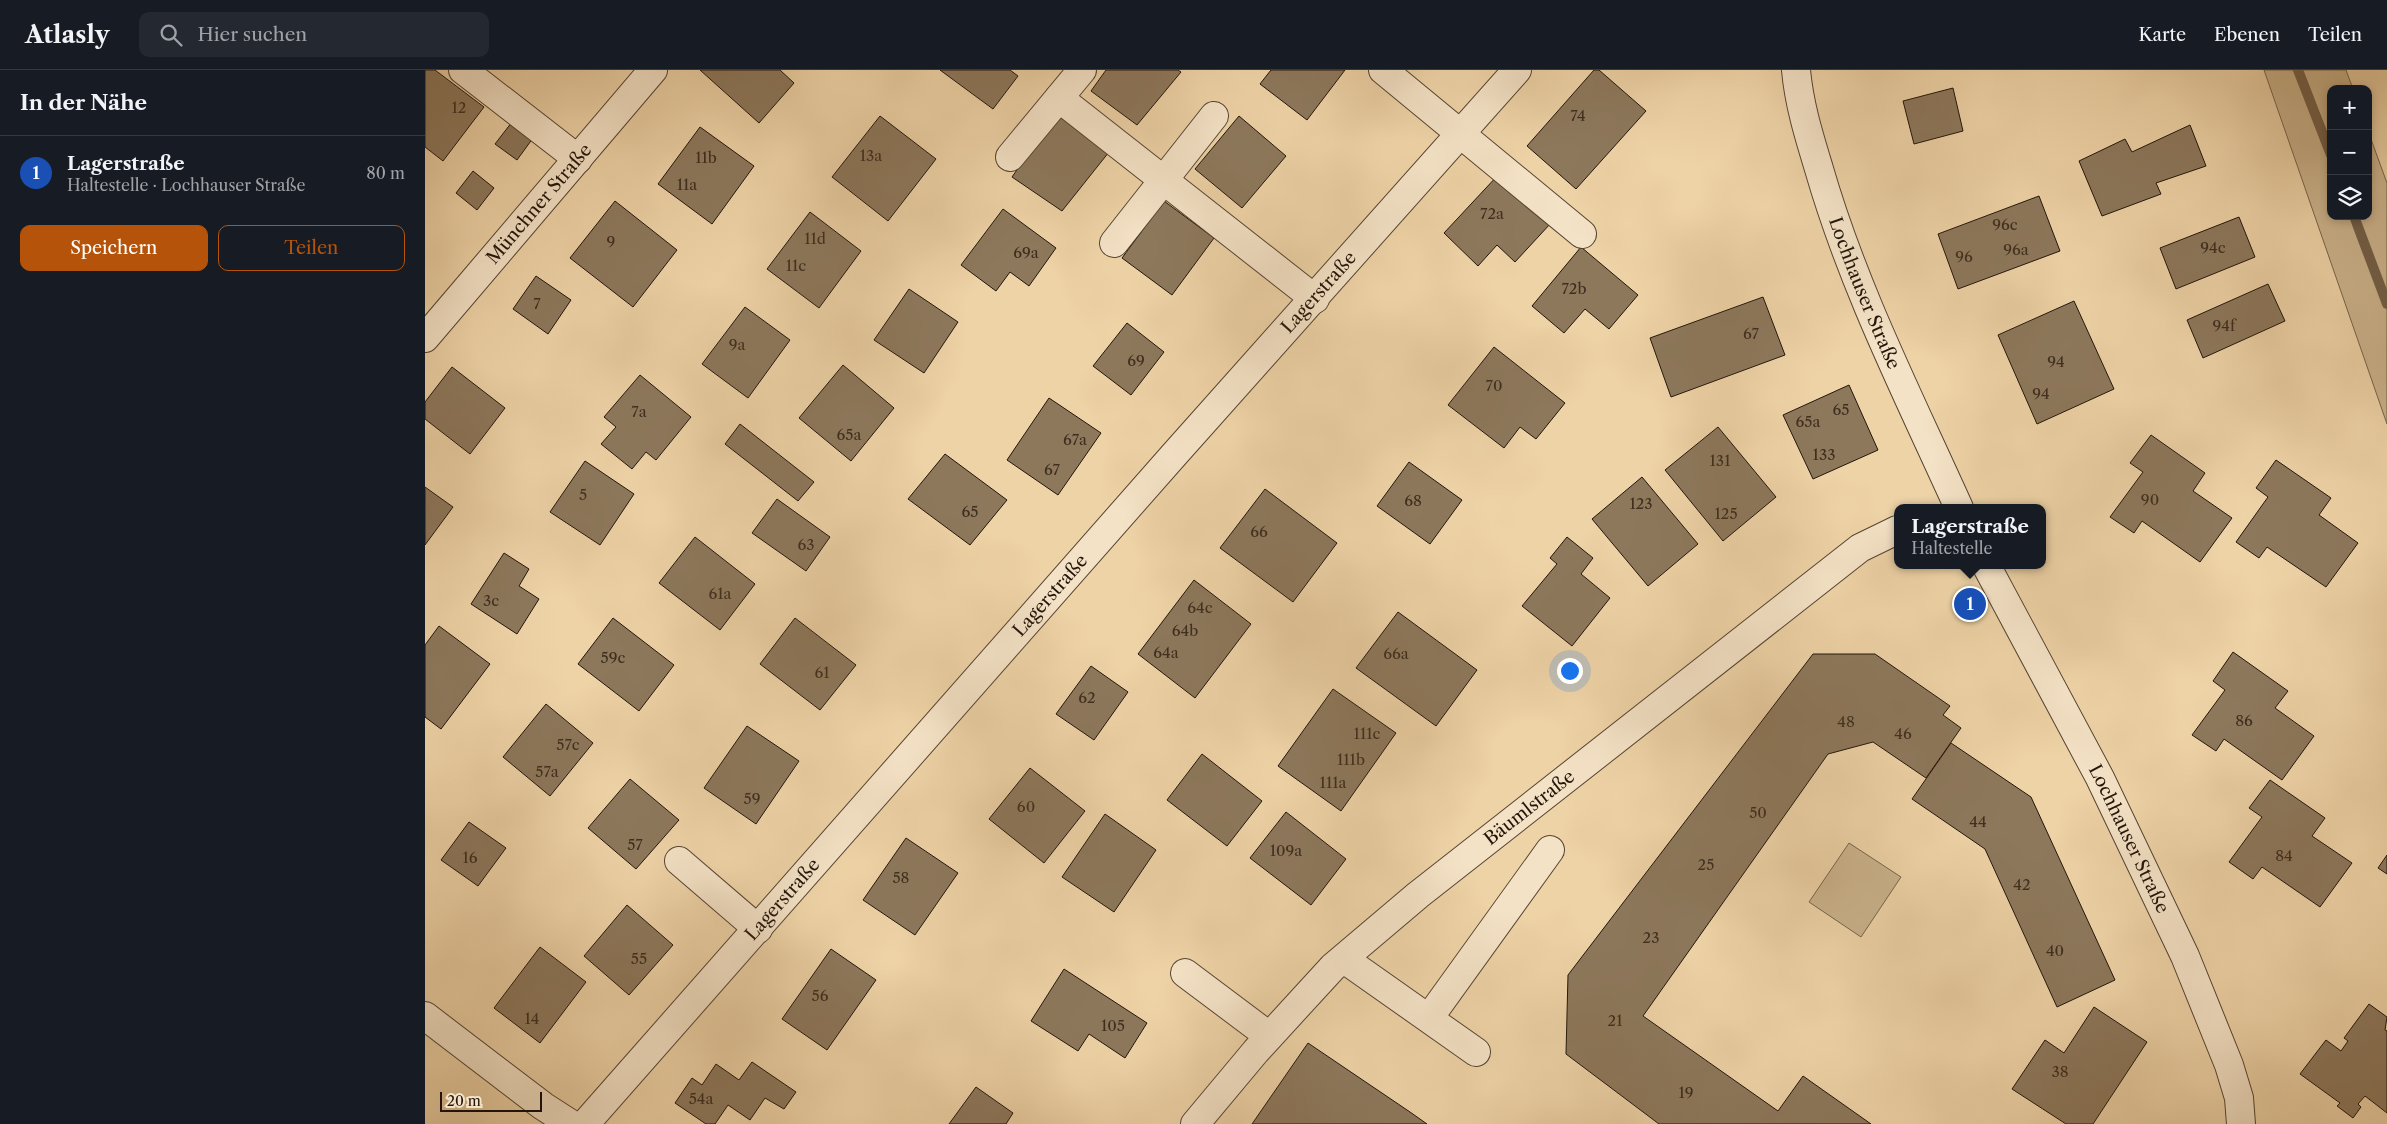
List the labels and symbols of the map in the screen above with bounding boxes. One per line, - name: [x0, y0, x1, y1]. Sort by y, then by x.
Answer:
- house number: 12: [452, 98, 466, 117]
- house number: 74: [1570, 106, 1586, 125]
- street label: Münchner Straße: [482, 139, 596, 269]
- house number: 13a: [860, 146, 882, 165]
- house number: 11b: [695, 148, 717, 167]
- house number: 11a: [677, 175, 697, 194]
- house number: 72a: [1480, 204, 1504, 223]
- street label: Lochhauser Straße: [1824, 214, 1905, 373]
- house number: 96c: [1992, 215, 2018, 234]
- house number: 11d: [804, 229, 826, 248]
- house number: 9: [607, 232, 615, 251]
- house number: 94c: [2200, 238, 2226, 257]
- house number: 96a: [2003, 240, 2029, 259]
- house number: 69a: [1013, 243, 1039, 262]
- street label: Lagerstraße: [1277, 247, 1361, 338]
- house number: 96: [1955, 247, 1973, 266]
- house number: 11c: [786, 256, 806, 275]
- house number: 72b: [1561, 279, 1587, 298]
- house number: 7: [533, 294, 541, 313]
- house number: 94f: [2213, 316, 2237, 335]
- house number: 67: [1743, 324, 1760, 343]
- house number: 9a: [729, 335, 745, 354]
- house number: 69: [1127, 351, 1145, 370]
- house number: 94: [2047, 352, 2065, 371]
- house number: 70: [1486, 376, 1502, 395]
- house number: 94: [2032, 384, 2050, 403]
- house number: 65: [1833, 400, 1849, 419]
- house number: 7a: [631, 402, 647, 421]
- house number: 65a: [1796, 412, 1821, 431]
- house number: 65a: [837, 425, 862, 444]
- house number: 67a: [1063, 430, 1087, 449]
- house number: 133: [1813, 445, 1835, 464]
- house number: 131: [1710, 451, 1731, 470]
- house number: 67: [1044, 460, 1061, 479]
- house number: 5: [579, 485, 587, 504]
- house number: 90: [2141, 490, 2159, 509]
- house number: 68: [1404, 491, 1422, 510]
- house number: 123: [1629, 494, 1653, 513]
- house number: 65: [962, 502, 978, 521]
- house number: 125: [1714, 504, 1738, 523]
- house number: 66: [1250, 522, 1268, 541]
- house number: 63: [797, 535, 815, 554]
- street label: Lagerstraße: [1008, 550, 1092, 641]
- house number: 61a: [708, 584, 732, 603]
- pin: 1: [1954, 585, 1986, 623]
- house number: 3c: [483, 591, 499, 610]
- house number: 64c: [1187, 598, 1213, 617]
- house number: 64b: [1172, 621, 1198, 640]
- house number: 64a: [1153, 643, 1179, 662]
- house number: 66a: [1383, 644, 1409, 663]
- house number: 59c: [601, 648, 626, 667]
- your location: [1557, 658, 1583, 684]
- house number: 61: [814, 663, 830, 682]
- house number: 62: [1078, 688, 1096, 707]
- house number: 86: [2235, 711, 2253, 730]
- house number: 48: [1837, 712, 1855, 731]
- house number: 111c: [1354, 724, 1381, 743]
- house number: 46: [1894, 724, 1912, 743]
- house number: 57c: [556, 735, 580, 754]
- house number: 111b: [1337, 750, 1365, 769]
- street label: Lochhauser Straße: [2084, 761, 2174, 917]
- house number: 57a: [535, 762, 559, 781]
- street label: Bäumlstraße: [1480, 765, 1579, 850]
- house number: 111a: [1320, 773, 1347, 792]
- house number: 59: [744, 789, 760, 808]
- house number: 60: [1017, 797, 1035, 816]
- house number: 50: [1749, 803, 1767, 822]
- house number: 44: [1969, 812, 1987, 831]
- house number: 57: [627, 835, 643, 854]
- house number: 109a: [1270, 841, 1302, 860]
- house number: 84: [2275, 846, 2293, 865]
- house number: 16: [462, 848, 478, 867]
- street label: Lagerstraße: [741, 854, 825, 945]
- house number: 25: [1698, 855, 1714, 874]
- house number: 58: [892, 868, 910, 887]
- house number: 42: [2013, 875, 2031, 894]
- house number: 23: [1643, 928, 1659, 947]
- house number: 40: [2046, 941, 2064, 960]
- house number: 55: [631, 949, 647, 968]
- house number: 56: [812, 986, 829, 1005]
- house number: 14: [525, 1009, 539, 1028]
- house number: 21: [1608, 1011, 1623, 1030]
- house number: 105: [1101, 1016, 1125, 1035]
- house number: 38: [2051, 1062, 2069, 1081]
- house number: 19: [1678, 1083, 1694, 1102]
- scale bar: [440, 1089, 543, 1112]
- house number: 54a: [689, 1089, 713, 1108]

